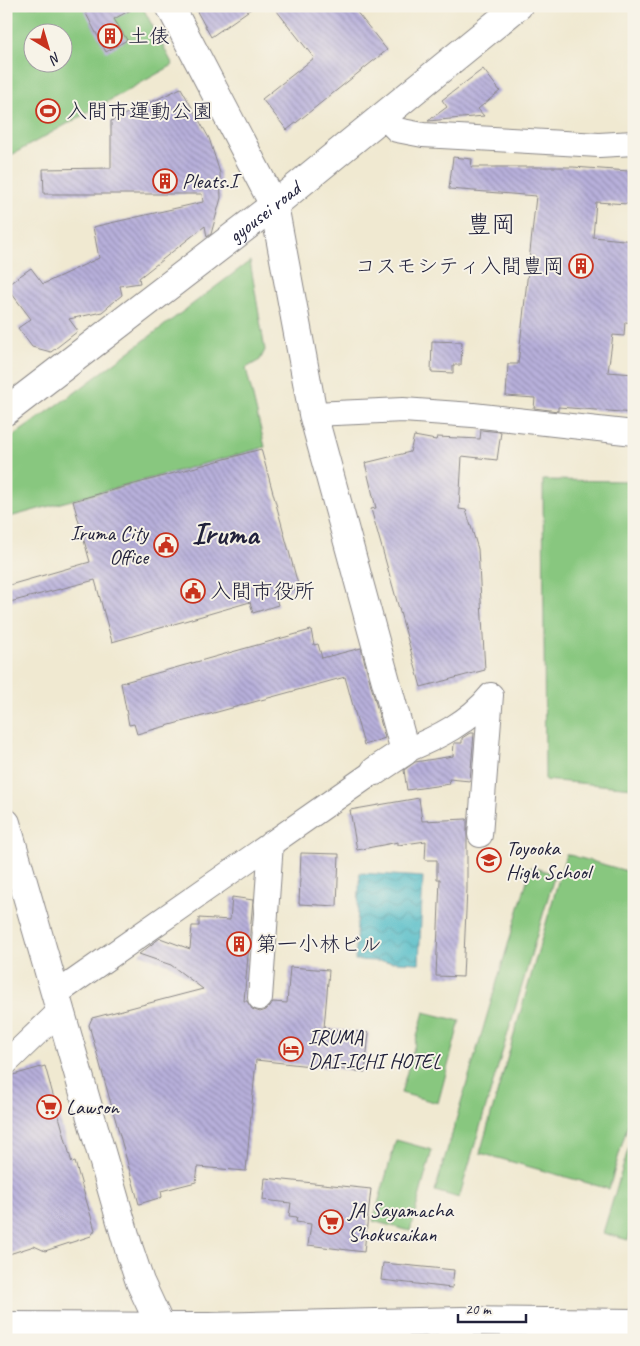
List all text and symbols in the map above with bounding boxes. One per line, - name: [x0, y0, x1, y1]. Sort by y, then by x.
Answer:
- north arrow: [22, 22, 72, 72]
- building icon: 土俵: [97, 23, 123, 49]
- place label: 土俵: [128, 23, 170, 49]
- text: N: [45, 48, 64, 69]
- sports icon: 入間市運動公園: [35, 98, 61, 124]
- place label: 入間市運動公園: [66, 98, 213, 124]
- building icon: Pleats.I: [152, 168, 178, 194]
- place label: Pleats.I: [182, 168, 242, 194]
- street label: gyousei road: [223, 173, 309, 248]
- district label: 豊岡: [467, 209, 515, 239]
- place label: コスモシティ入間豊岡: [355, 253, 564, 279]
- building icon: コスモシティ入間豊岡: [568, 253, 594, 279]
- district label: Iruma: [192, 514, 261, 553]
- place label: Iruma City Office: [70, 520, 150, 570]
- public building icon: Iruma City Office: [153, 532, 179, 558]
- public building icon: 入間市役所: [180, 578, 206, 604]
- place label: 入間市役所: [210, 578, 315, 604]
- place label: Toyooka High School: [506, 835, 594, 885]
- school or university icon: Toyooka High School: [476, 847, 502, 873]
- building icon: 第一小林ビル: [226, 931, 252, 957]
- place label: 第一小林ビル: [256, 931, 382, 957]
- place label: IRUMA DAI-ICHI HOTEL: [308, 1024, 441, 1074]
- hotel icon: IRUMA DAI-ICHI HOTEL: [278, 1036, 304, 1062]
- supermarket icon: Lawson: [36, 1094, 62, 1120]
- place label: Lawson: [66, 1094, 120, 1120]
- place label: JA Sayamacha Shokusaikan: [347, 1197, 455, 1247]
- supermarket icon: JA Sayamacha Shokusaikan: [318, 1209, 344, 1235]
- scale bar: [458, 1291, 525, 1323]
- text: 20 m: [465, 1300, 492, 1319]

